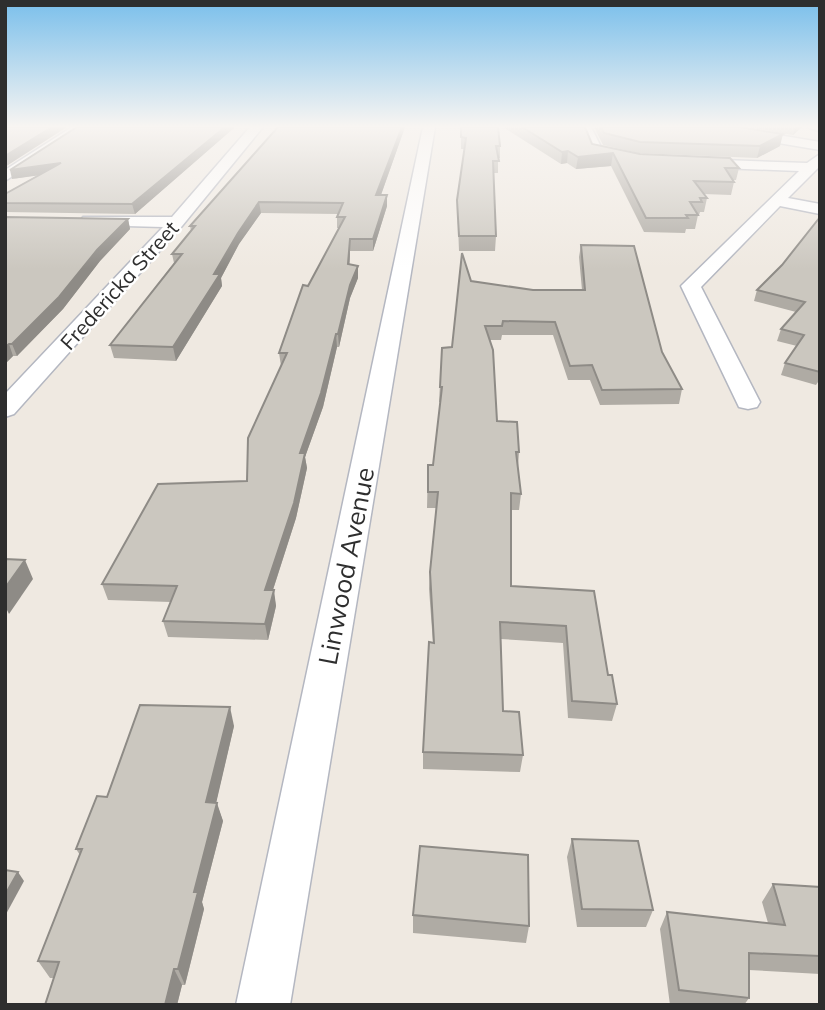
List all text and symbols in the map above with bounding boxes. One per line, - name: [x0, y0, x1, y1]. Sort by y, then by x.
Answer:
- street label: Fredericka Street: [54, 215, 184, 355]
- street label: Linwood Avenue: [311, 464, 381, 668]

